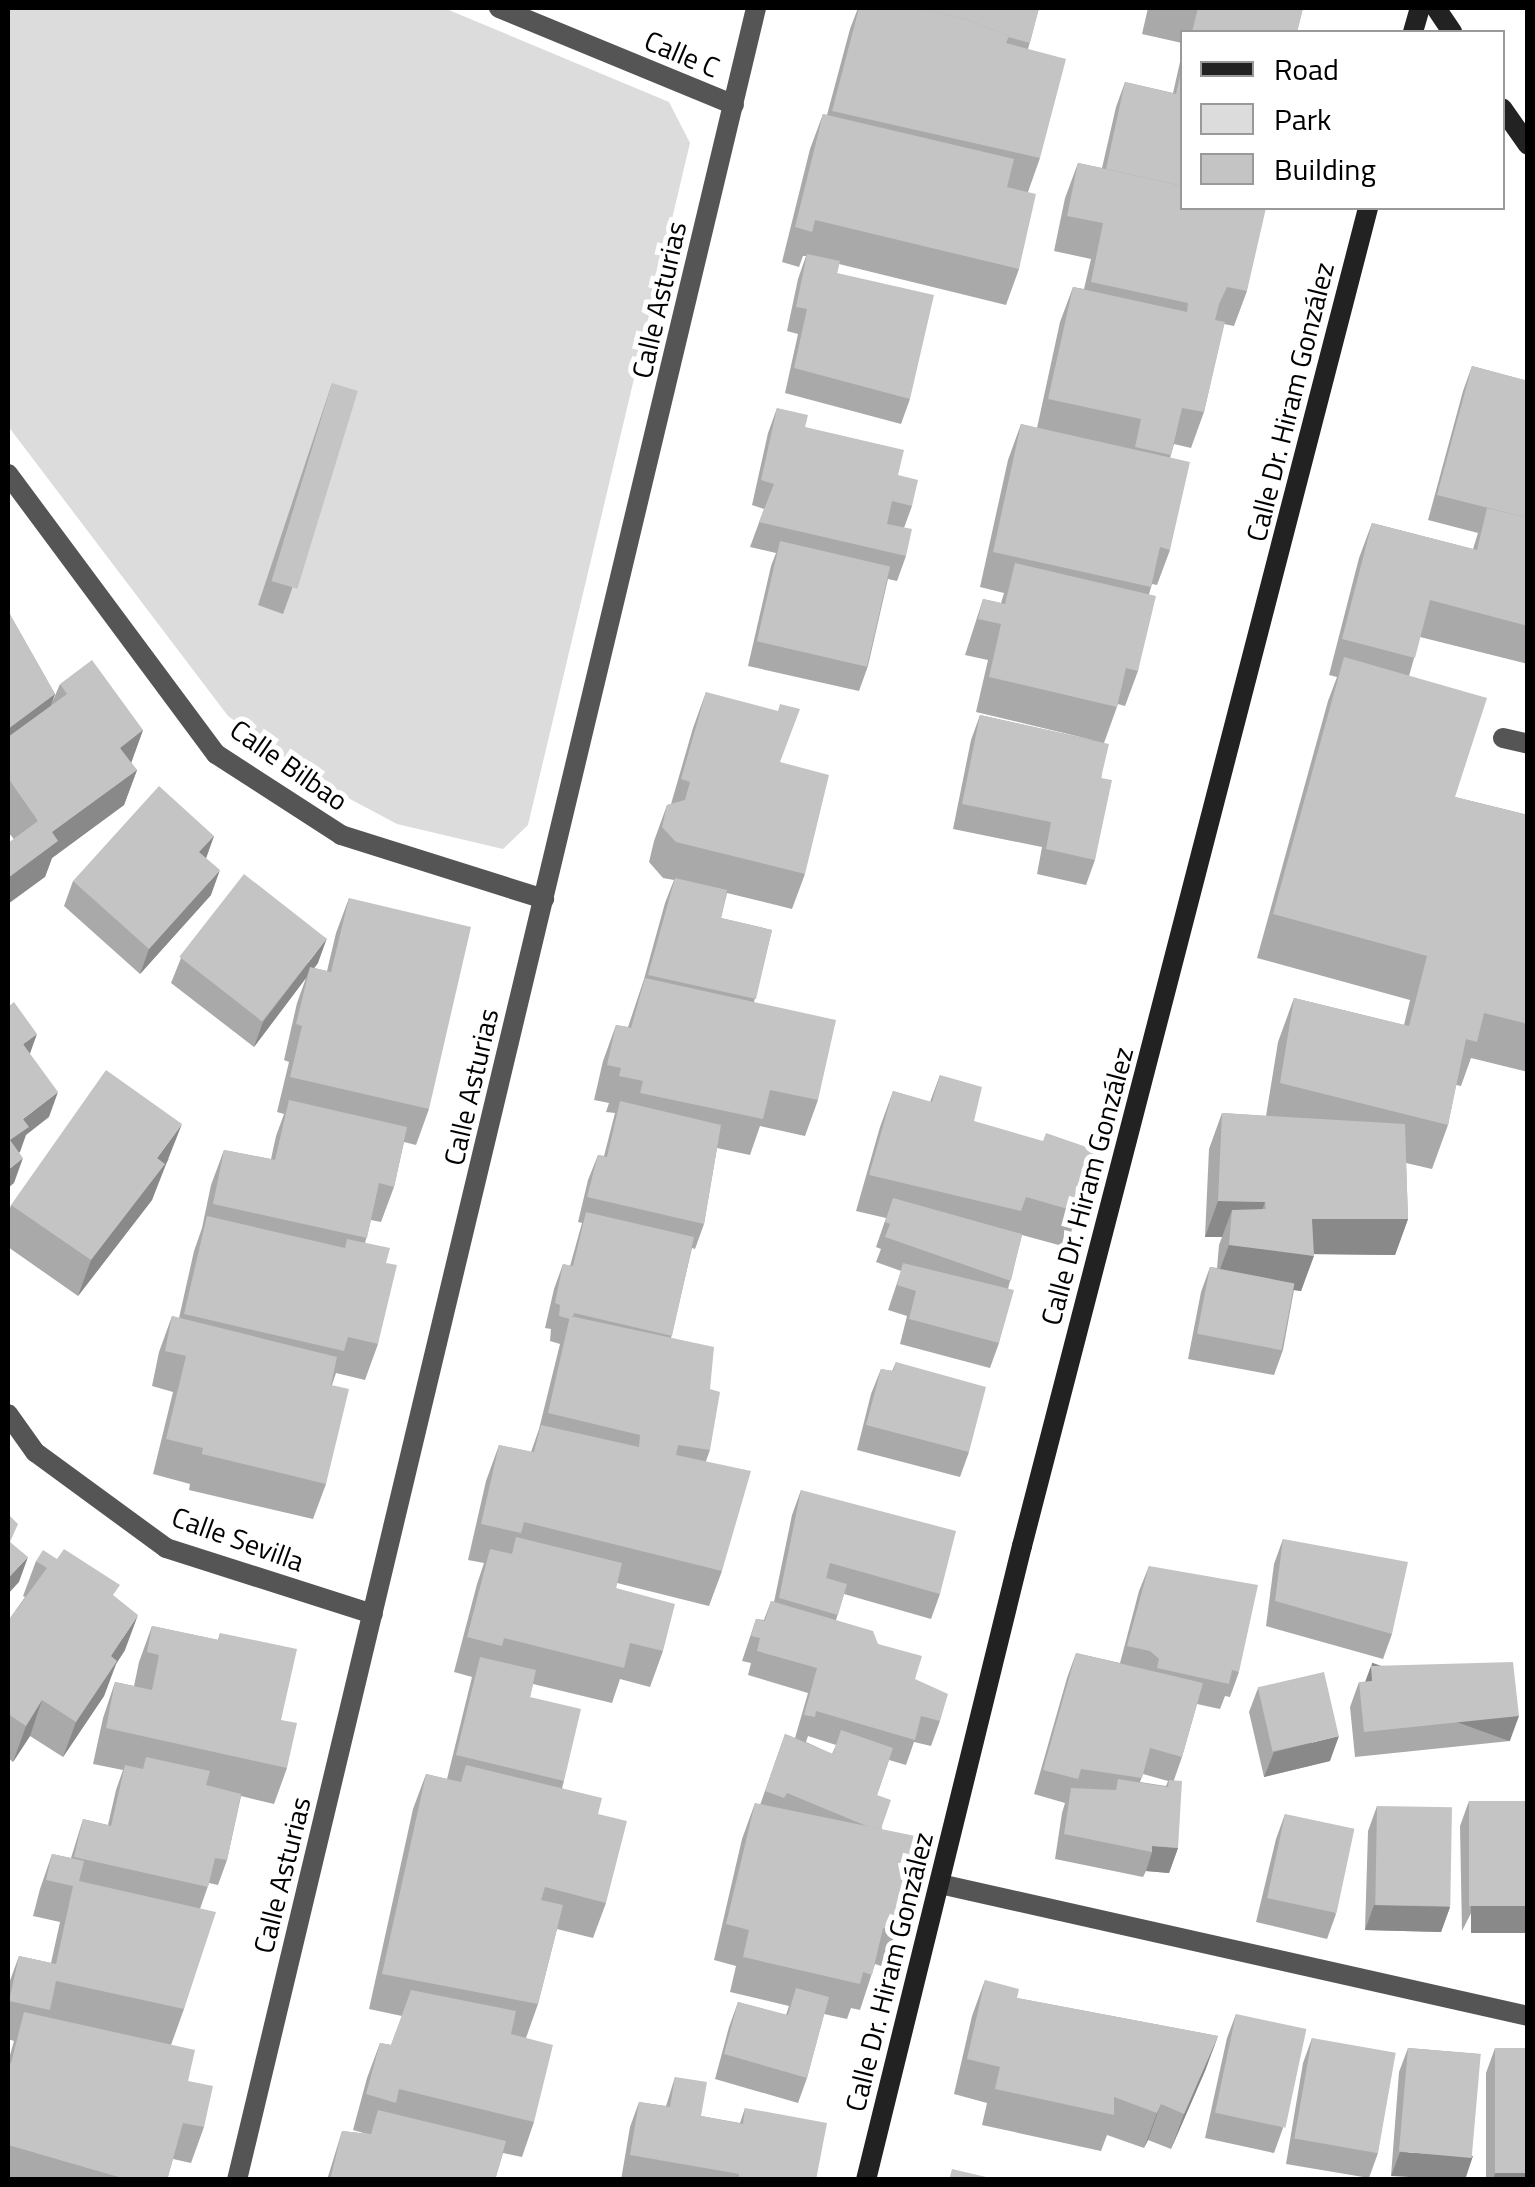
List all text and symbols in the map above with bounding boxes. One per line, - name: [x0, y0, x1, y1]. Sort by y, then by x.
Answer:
- street label: Calle C: [640, 23, 724, 85]
- legend: [1180, 30, 1505, 210]
- text: Road: [1274, 46, 1339, 92]
- text: Park: [1274, 96, 1331, 142]
- text: Building: [1274, 146, 1376, 192]
- street label: Calle Asturias: [625, 218, 693, 382]
- street label: Calle Dr. Hiram González: [1239, 259, 1341, 545]
- street label: Calle Bilbao: [224, 712, 354, 818]
- street label: Calle Asturias: [437, 1005, 505, 1169]
- street label: Calle Dr. Hiram González: [1034, 1043, 1140, 1329]
- street label: Calle Sevilla: [167, 1500, 309, 1578]
- street label: Calle Asturias: [246, 1793, 318, 1957]
- street label: Calle Dr. Hiram González: [838, 1829, 940, 2115]

